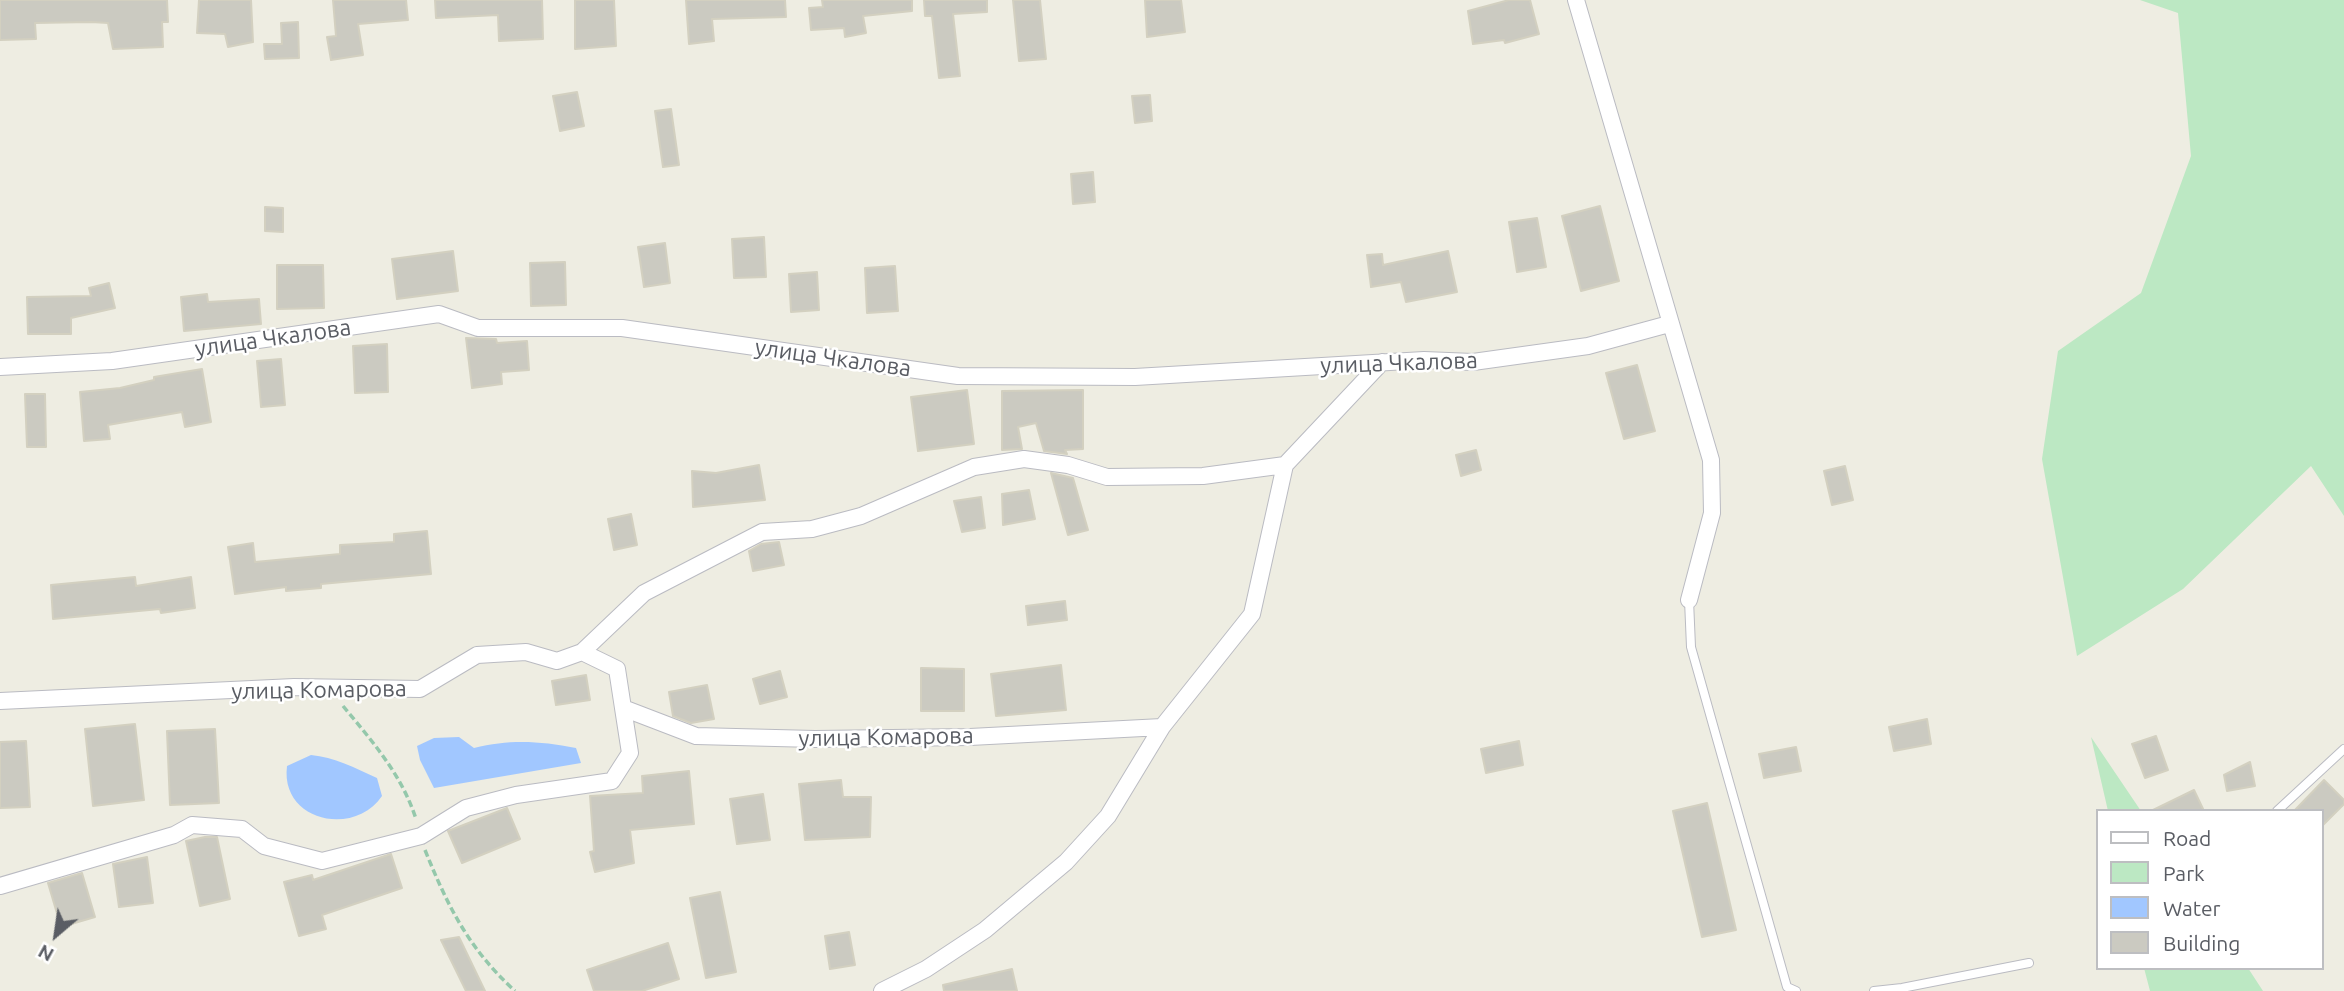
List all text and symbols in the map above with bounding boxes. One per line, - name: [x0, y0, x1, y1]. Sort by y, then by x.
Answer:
- street label: улица Чкалова: [193, 313, 353, 363]
- street label: улица Чкалова: [753, 333, 913, 383]
- street label: улица Чкалова: [1320, 346, 1478, 380]
- street label: улица Комарова: [231, 675, 407, 705]
- street label: улица Комарова: [798, 722, 974, 752]
- legend: [2096, 809, 2323, 970]
- text: Road: [2163, 826, 2211, 850]
- text: Park: [2163, 861, 2205, 885]
- text: Water: [2163, 896, 2221, 920]
- north arrow: [21, 900, 91, 970]
- text: Building: [2163, 931, 2240, 955]
- text: N: [34, 940, 57, 966]

